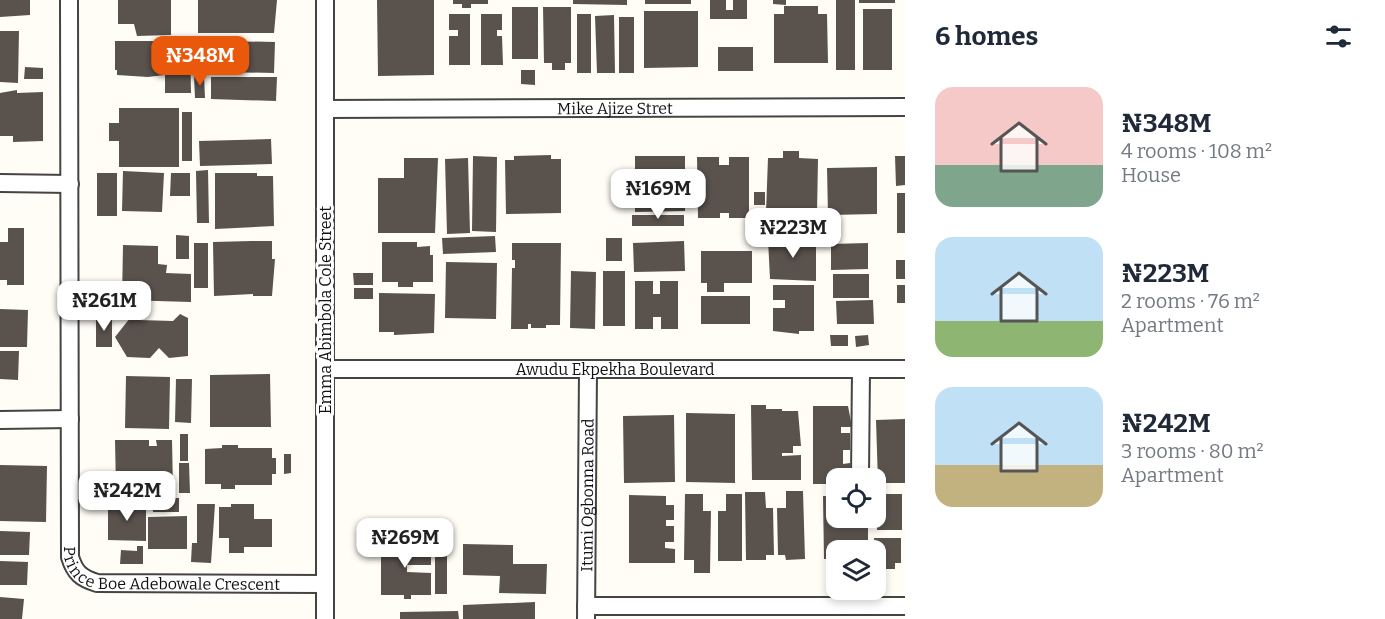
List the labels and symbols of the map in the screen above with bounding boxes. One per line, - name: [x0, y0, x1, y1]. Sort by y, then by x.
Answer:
- pin: ₦348M: [158, 36, 242, 87]
- street label: Mike Ajize Stret: [557, 99, 673, 118]
- pin: ₦169M: [616, 169, 700, 220]
- street label: Emma Abimbola Cole Street: [316, 206, 335, 414]
- pin: ₦223M: [751, 208, 835, 259]
- pin: ₦261M: [62, 281, 146, 332]
- street label: Awudu Ekpekha Boulevard: [515, 360, 715, 379]
- street label: Itumi Ogbonna Road: [577, 418, 598, 572]
- pin: ₦242M: [85, 471, 169, 522]
- pin: ₦269M: [363, 518, 447, 569]
- street label: Prince Boe Adebowale Crescent: [60, 546, 280, 594]

